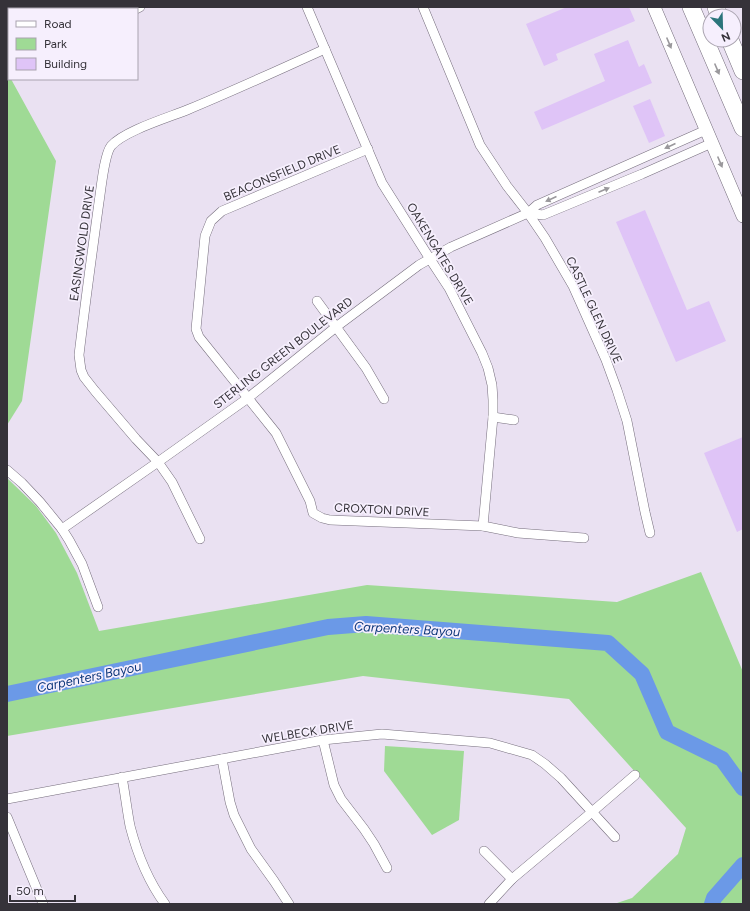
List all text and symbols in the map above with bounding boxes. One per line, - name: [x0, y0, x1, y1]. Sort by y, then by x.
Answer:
- legend: [8, 8, 138, 80]
- north arrow: [702, 8, 742, 48]
- text: Road: [44, 17, 72, 31]
- text: N: [719, 29, 732, 44]
- text: Park: [44, 37, 67, 51]
- one-way arrow: [666, 37, 672, 48]
- text: Building: [44, 57, 87, 71]
- one-way arrow: [715, 63, 721, 75]
- street label: BEACONSFIELD DRIVE: [221, 142, 343, 204]
- one-way arrow: [665, 143, 676, 149]
- one-way arrow: [717, 157, 723, 168]
- street label: EASINGWOLD DRIVE: [67, 184, 97, 302]
- one-way arrow: [599, 186, 611, 192]
- one-way arrow: [546, 196, 557, 202]
- street label: OAKENGATES DRIVE: [404, 200, 476, 308]
- street label: CASTLE GLEN DRIVE: [563, 254, 625, 366]
- street label: STERLING GREEN BOULEVARD: [211, 294, 355, 412]
- street label: CROXTON DRIVE: [334, 501, 430, 519]
- water label: Carpenters Bayou: [353, 619, 461, 639]
- water label: Carpenters Bayou: [35, 659, 143, 695]
- street label: WELBECK DRIVE: [261, 718, 355, 746]
- scale bar: [10, 877, 75, 903]
- text: 50 m: [16, 884, 44, 898]

